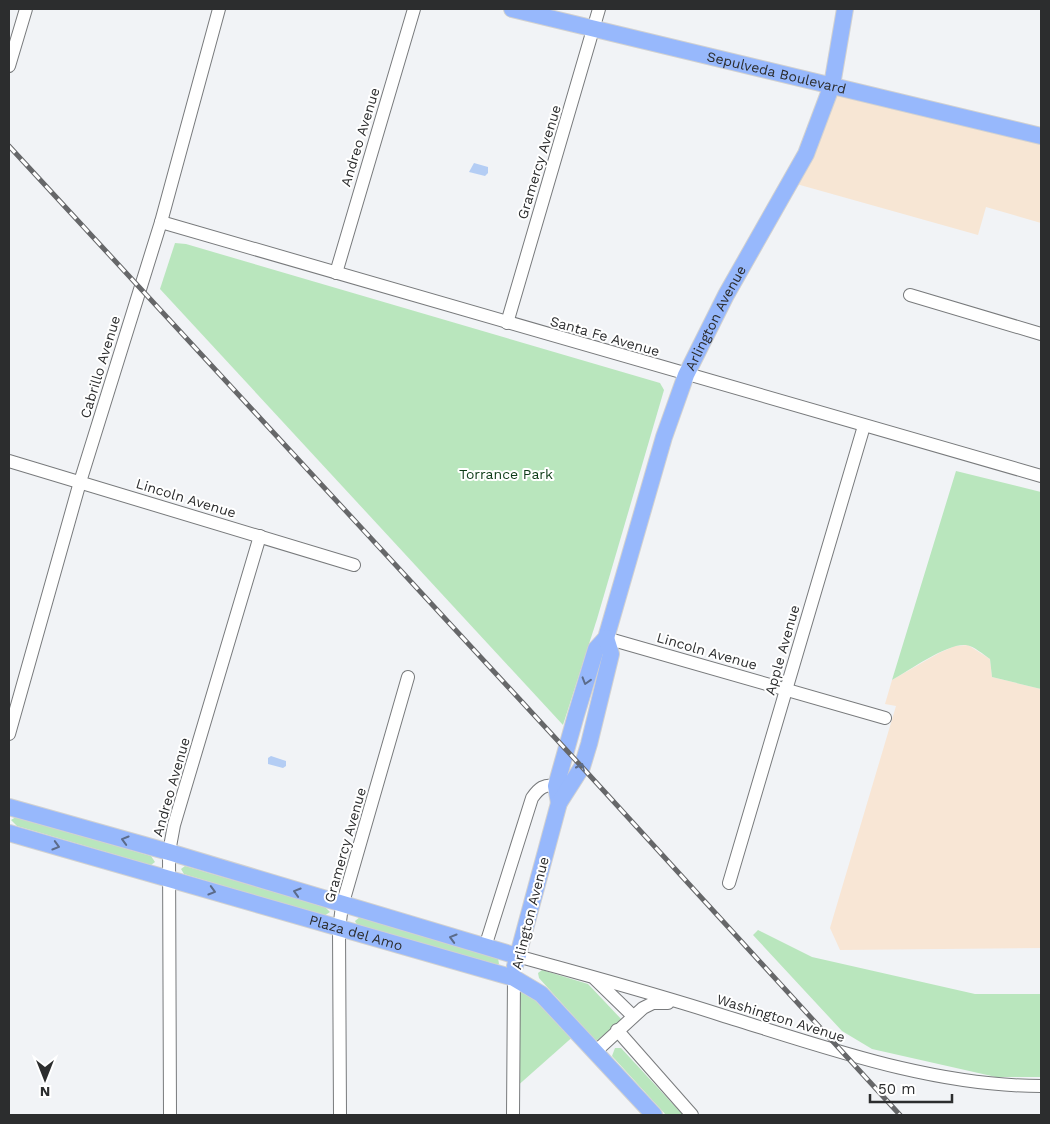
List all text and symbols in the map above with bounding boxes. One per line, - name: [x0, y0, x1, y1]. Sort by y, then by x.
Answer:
- street label: Sepulveda Boulevard: [705, 48, 848, 97]
- street label: Andreo Avenue: [337, 86, 383, 188]
- street label: Gramercy Avenue: [514, 103, 564, 221]
- street label: Arlington Avenue: [682, 263, 749, 373]
- street label: Santa Fe Avenue: [548, 313, 662, 359]
- street label: Cabrillo Avenue: [77, 314, 123, 420]
- park label: Torrance Park: [459, 466, 553, 482]
- street label: Lincoln Avenue: [134, 475, 238, 521]
- street label: Apple Avenue: [762, 603, 802, 697]
- street label: Lincoln Avenue: [655, 629, 759, 673]
- one-way arrow: [582, 676, 592, 684]
- street label: Andreo Avenue: [149, 736, 193, 838]
- one-way arrow: [575, 763, 585, 772]
- street label: Gramercy Avenue: [321, 786, 369, 904]
- one-way arrow: [121, 835, 129, 845]
- one-way arrow: [51, 840, 60, 851]
- street label: Arlington Avenue: [508, 855, 552, 971]
- one-way arrow: [207, 886, 215, 896]
- one-way arrow: [294, 887, 302, 897]
- street label: Plaza del Amo: [307, 912, 405, 954]
- one-way arrow: [449, 933, 458, 943]
- street label: Washington Avenue: [715, 991, 847, 1045]
- north arrow: [20, 1054, 70, 1104]
- scale bar: [870, 1072, 952, 1104]
- text: 50 m: [878, 1080, 915, 1098]
- text: N: [40, 1084, 50, 1100]

